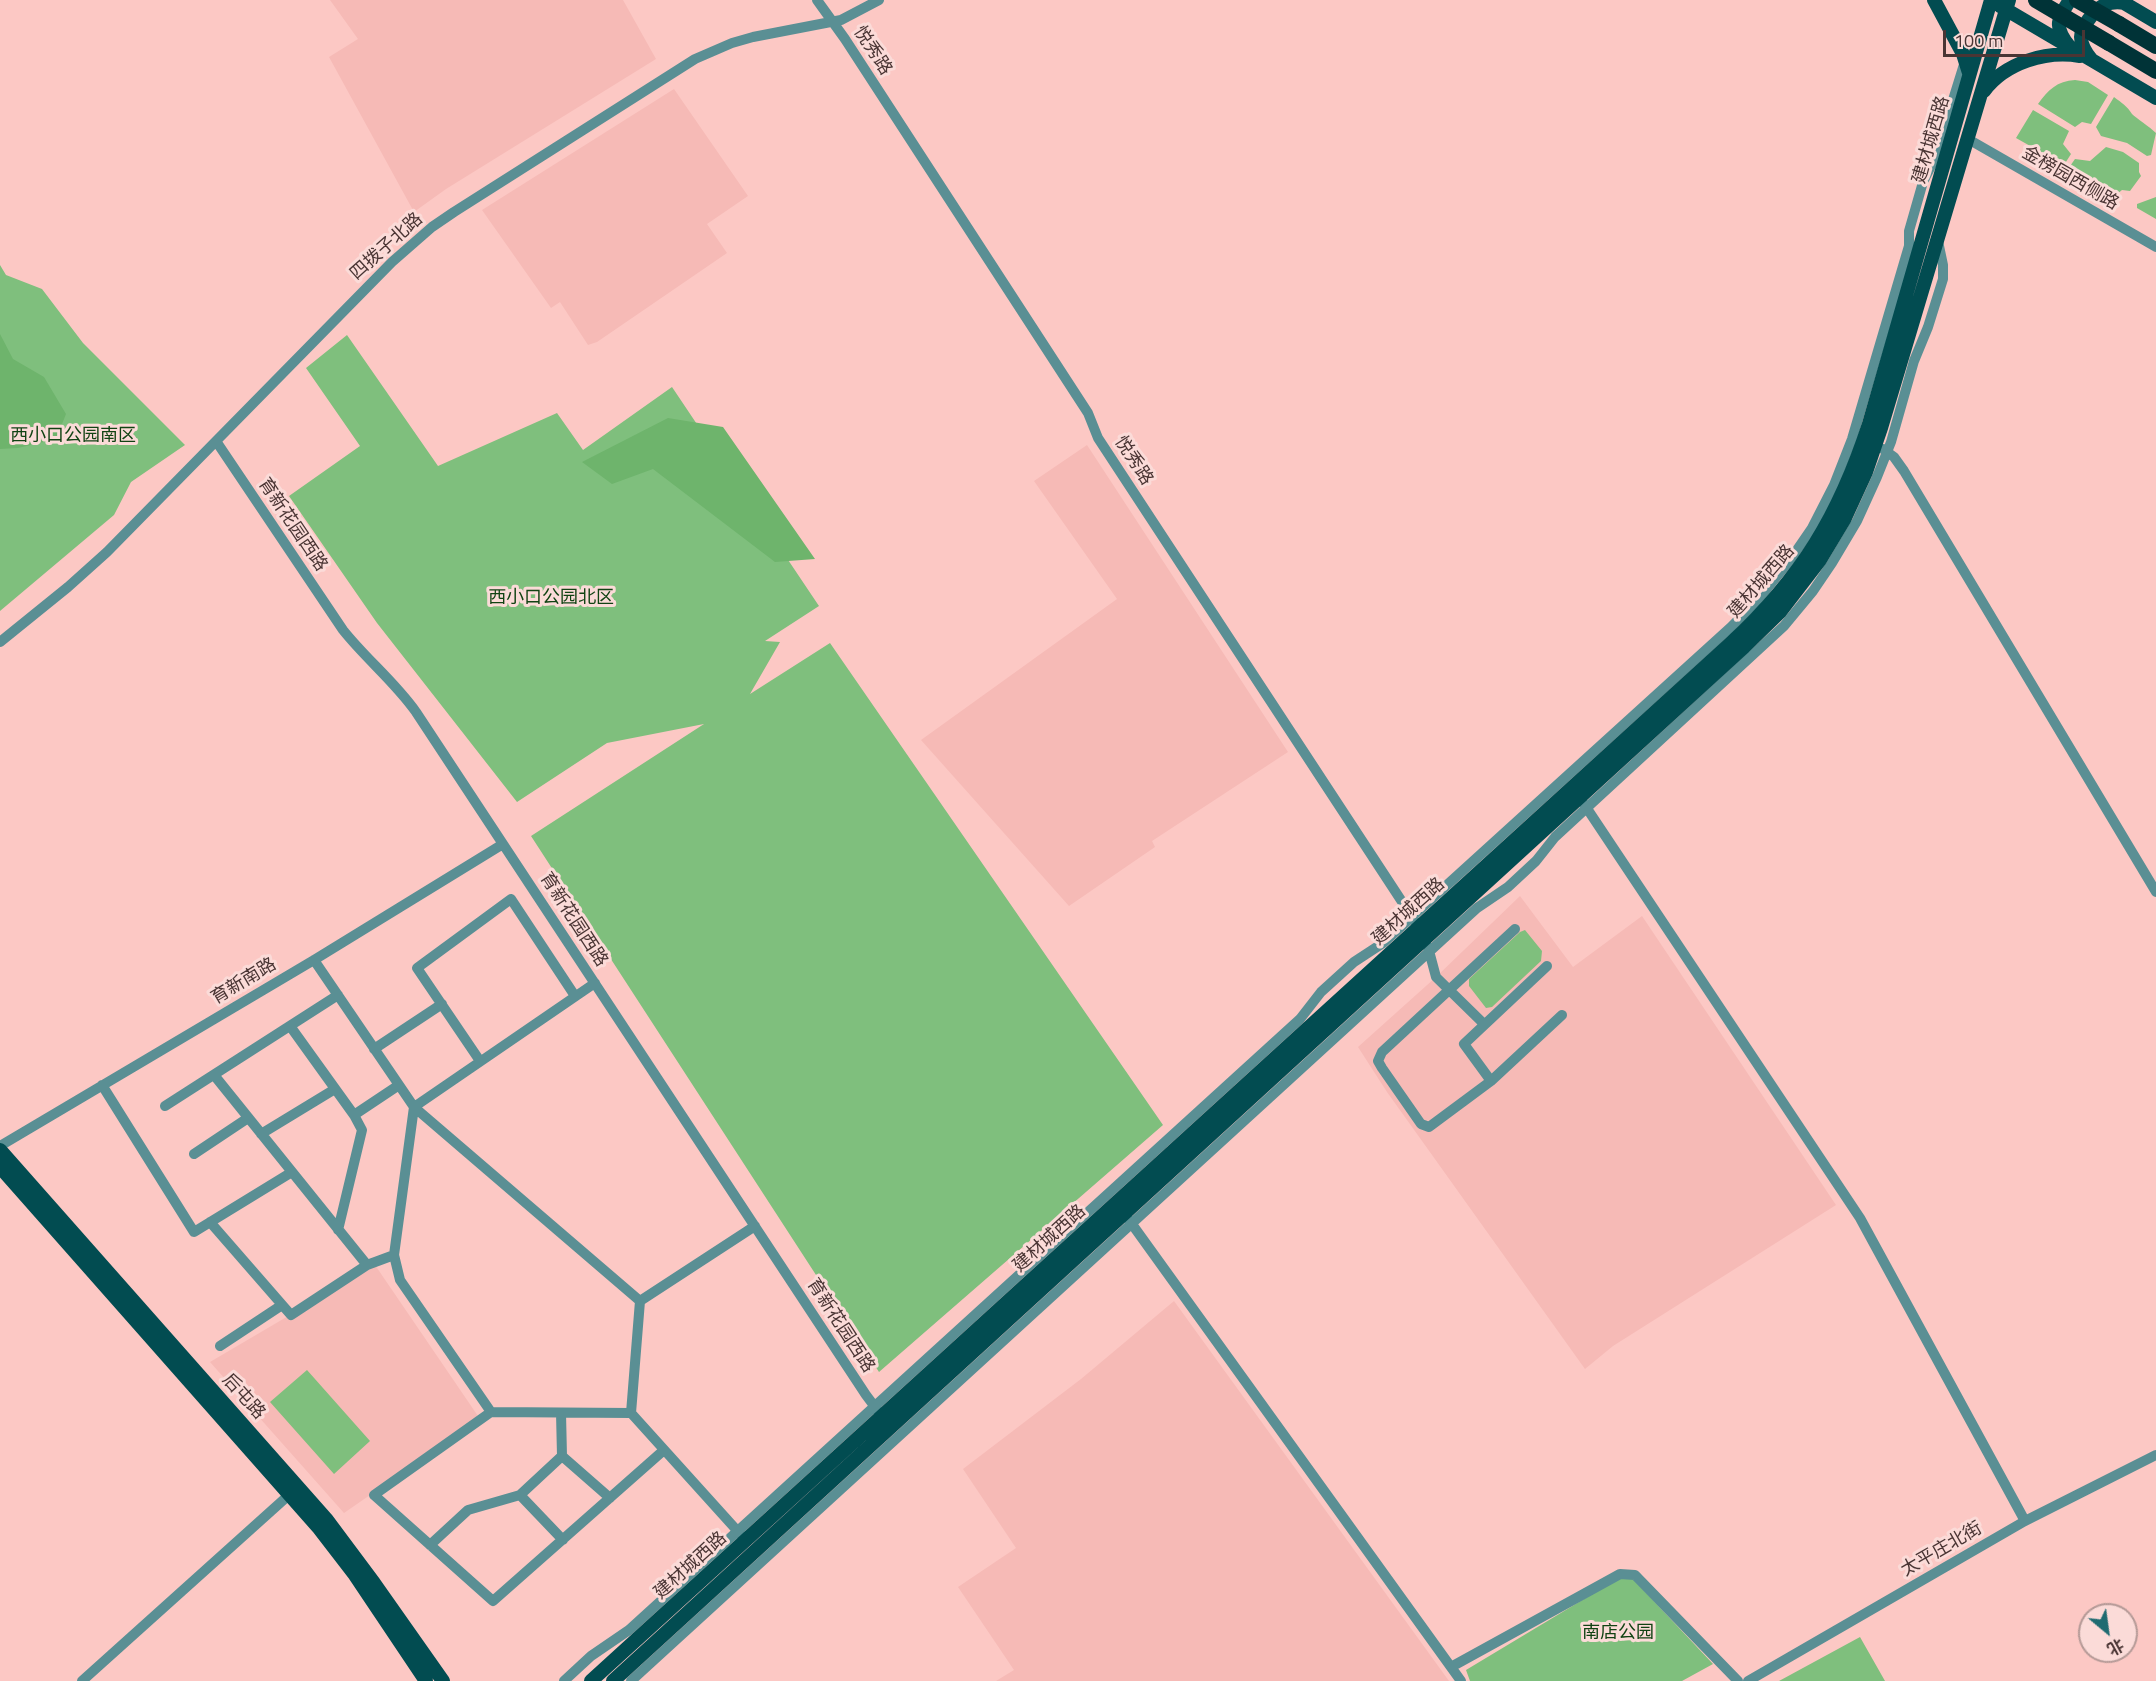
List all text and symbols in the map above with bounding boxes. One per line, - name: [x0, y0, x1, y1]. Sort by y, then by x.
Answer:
- scale bar: [1946, 18, 2088, 56]
- street label: 悦秀路: [848, 22, 896, 80]
- text: 100 m: [1954, 27, 2003, 54]
- street label: 建材城西路: [1909, 94, 1955, 186]
- street label: 金榜园西侧路: [2018, 143, 2122, 215]
- street label: 四拨子北路: [346, 209, 428, 285]
- park label: 西小口公园南区: [10, 426, 136, 448]
- street label: 悦秀路: [1109, 432, 1157, 490]
- street label: 育新花园西路: [253, 474, 331, 576]
- street label: 建材城西路: [1724, 541, 1800, 623]
- park label: 西小口公园北区: [488, 588, 614, 610]
- street label: 育新花园西路: [535, 869, 611, 971]
- street label: 建材城西路: [1368, 874, 1450, 950]
- street label: 育新南路: [208, 954, 280, 1010]
- street label: 建材城西路: [1009, 1201, 1091, 1277]
- street label: 育新花园西路: [802, 1275, 878, 1377]
- street label: 后屯路: [217, 1370, 269, 1424]
- street label: 太平庄北街: [1898, 1518, 1986, 1582]
- street label: 建材城西路: [650, 1528, 732, 1604]
- north arrow: [2078, 1603, 2138, 1663]
- park label: 南店公园: [1582, 1623, 1654, 1645]
- text: 北: [2103, 1633, 2129, 1661]

